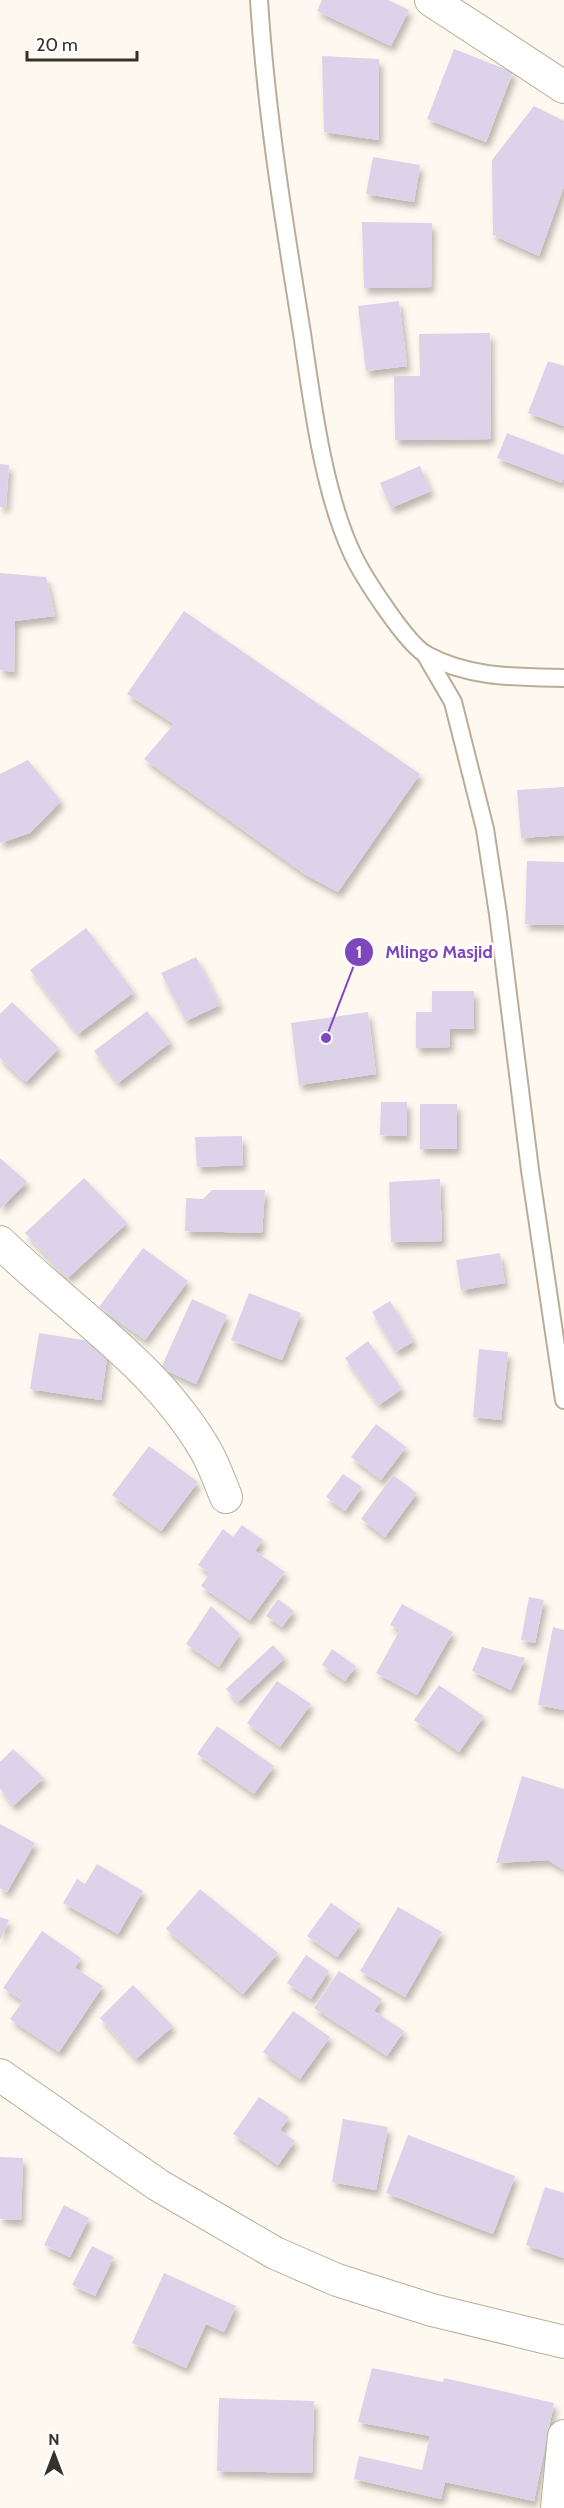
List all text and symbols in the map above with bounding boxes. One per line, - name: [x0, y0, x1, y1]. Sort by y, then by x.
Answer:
- scale bar: [27, 24, 136, 62]
- text: 20 m: [36, 34, 78, 56]
- callout: Mlingo Masjid: [344, 934, 505, 970]
- text: 1: [356, 941, 362, 963]
- text: Mlingo Masjid: [385, 941, 493, 963]
- north arrow: [24, 2424, 84, 2484]
- text: N: [48, 2430, 60, 2449]

